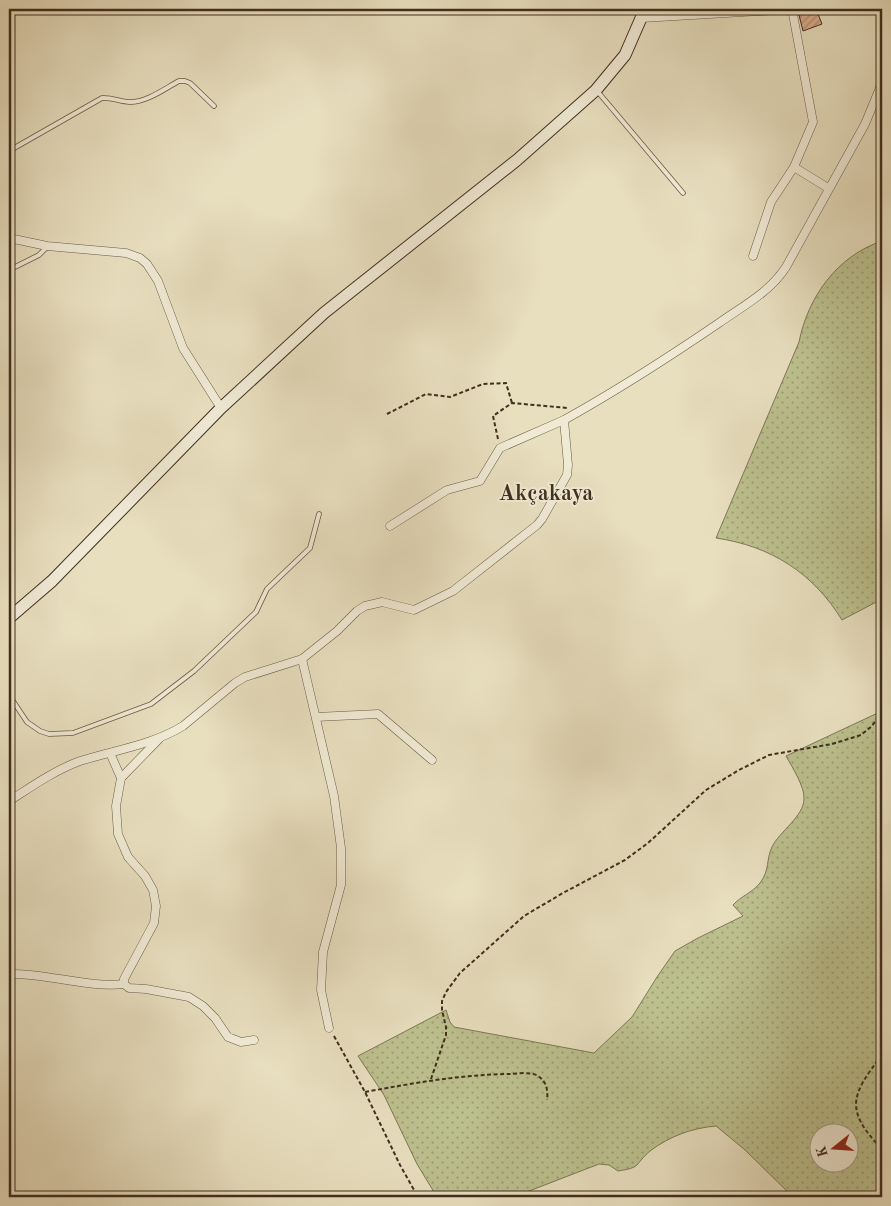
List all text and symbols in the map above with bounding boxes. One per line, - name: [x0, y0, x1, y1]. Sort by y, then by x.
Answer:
- district label: Akçakaya: [498, 483, 594, 505]
- north arrow: [808, 1124, 858, 1174]
- text: K: [814, 1144, 831, 1159]

